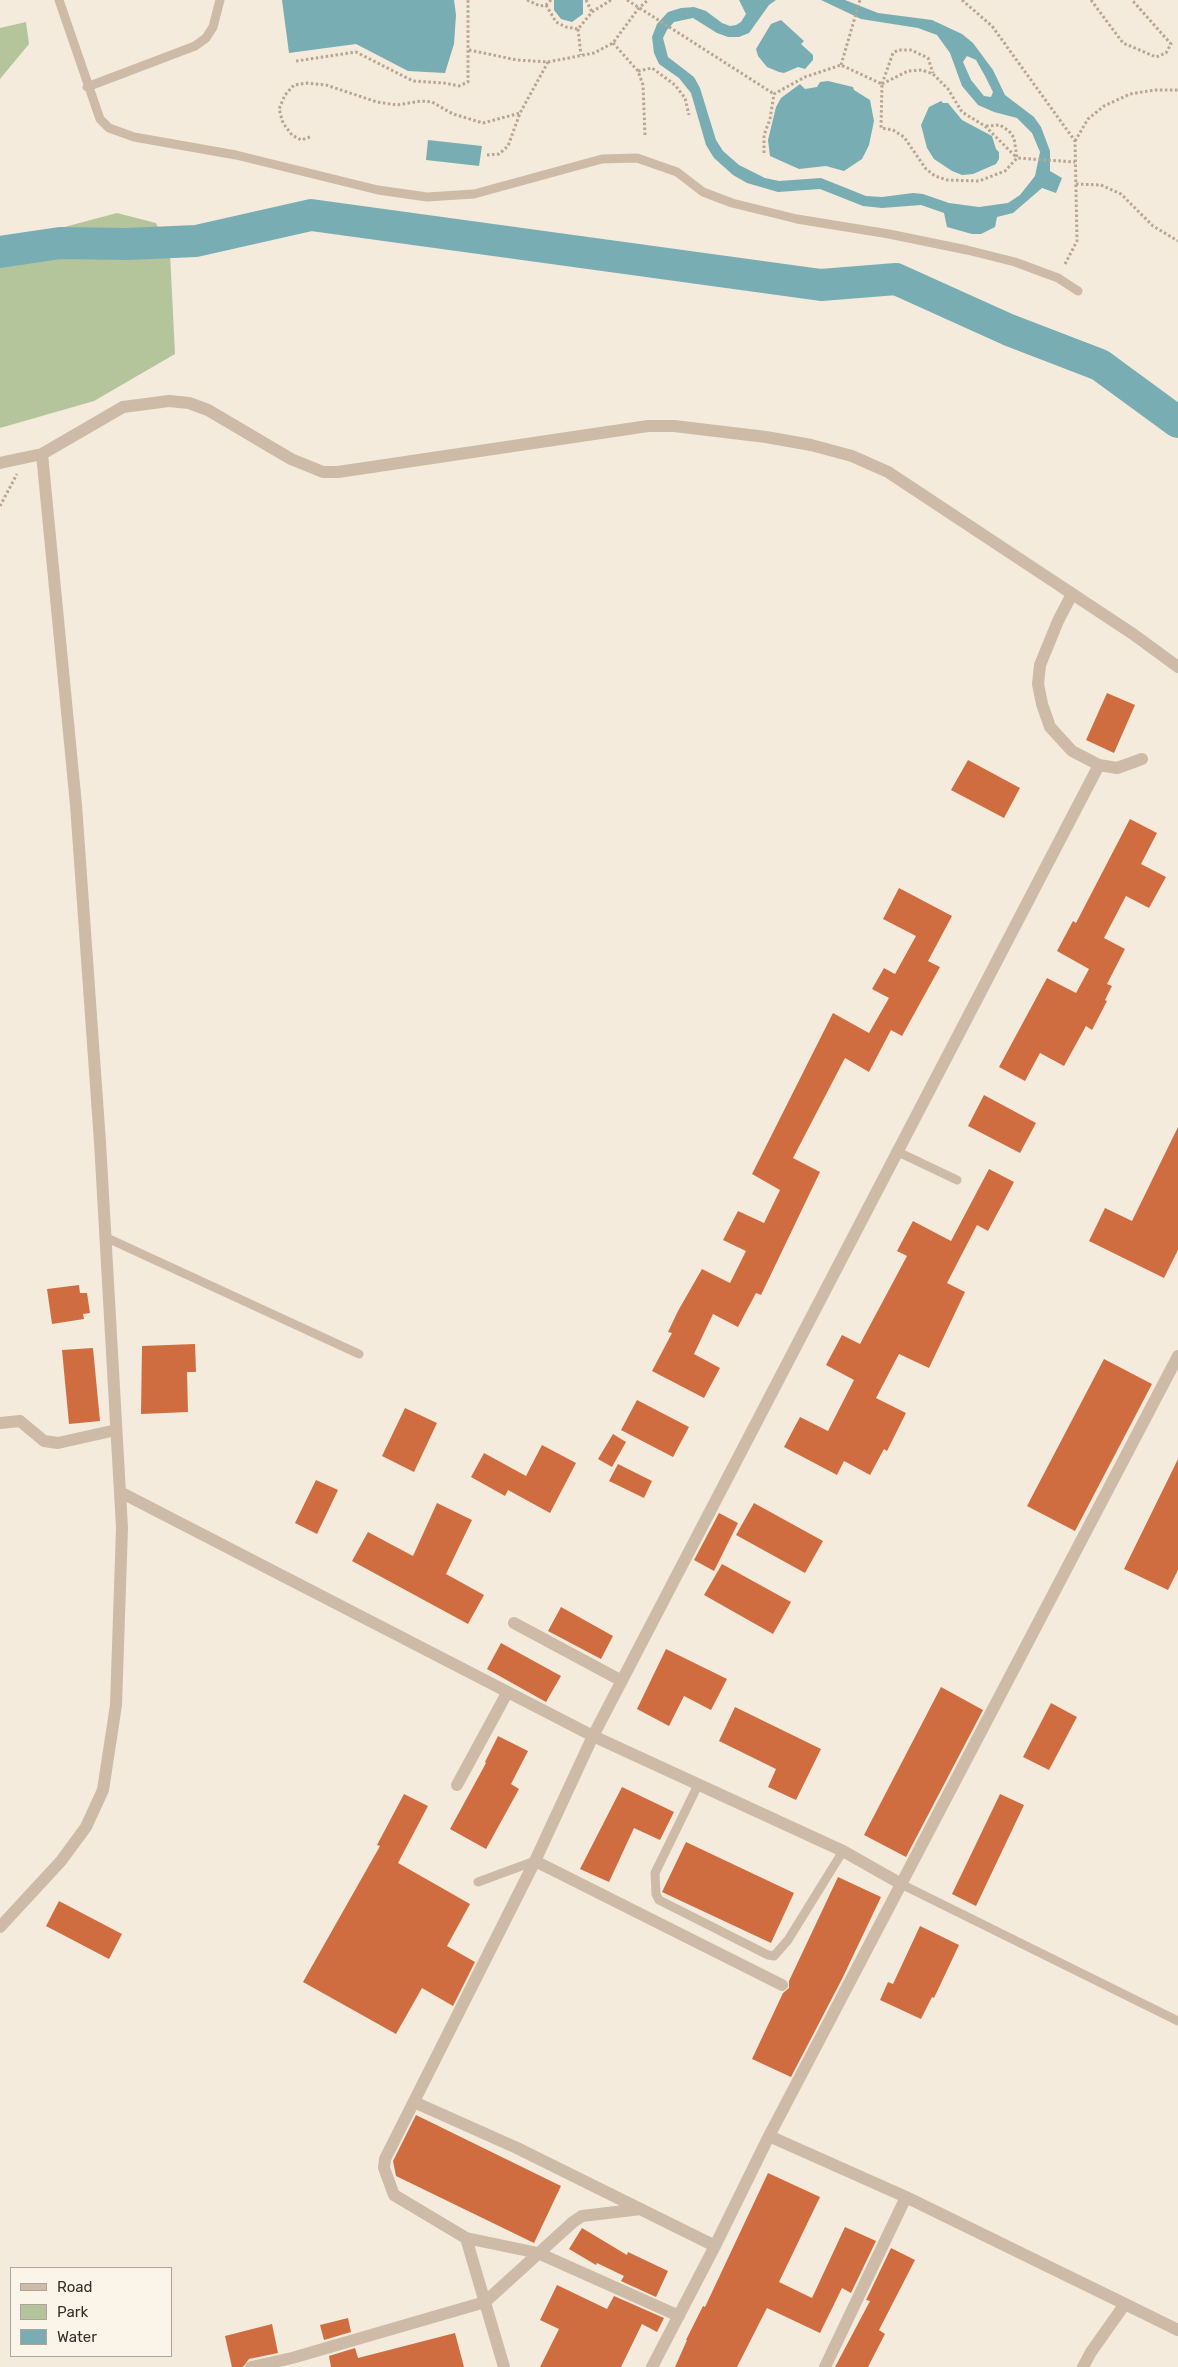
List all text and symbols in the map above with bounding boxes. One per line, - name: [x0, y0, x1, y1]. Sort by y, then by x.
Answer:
- legend: [10, 2267, 172, 2357]
- text: Road: [57, 2278, 93, 2296]
- text: Park: [57, 2303, 88, 2321]
- text: Water: [57, 2328, 97, 2346]

